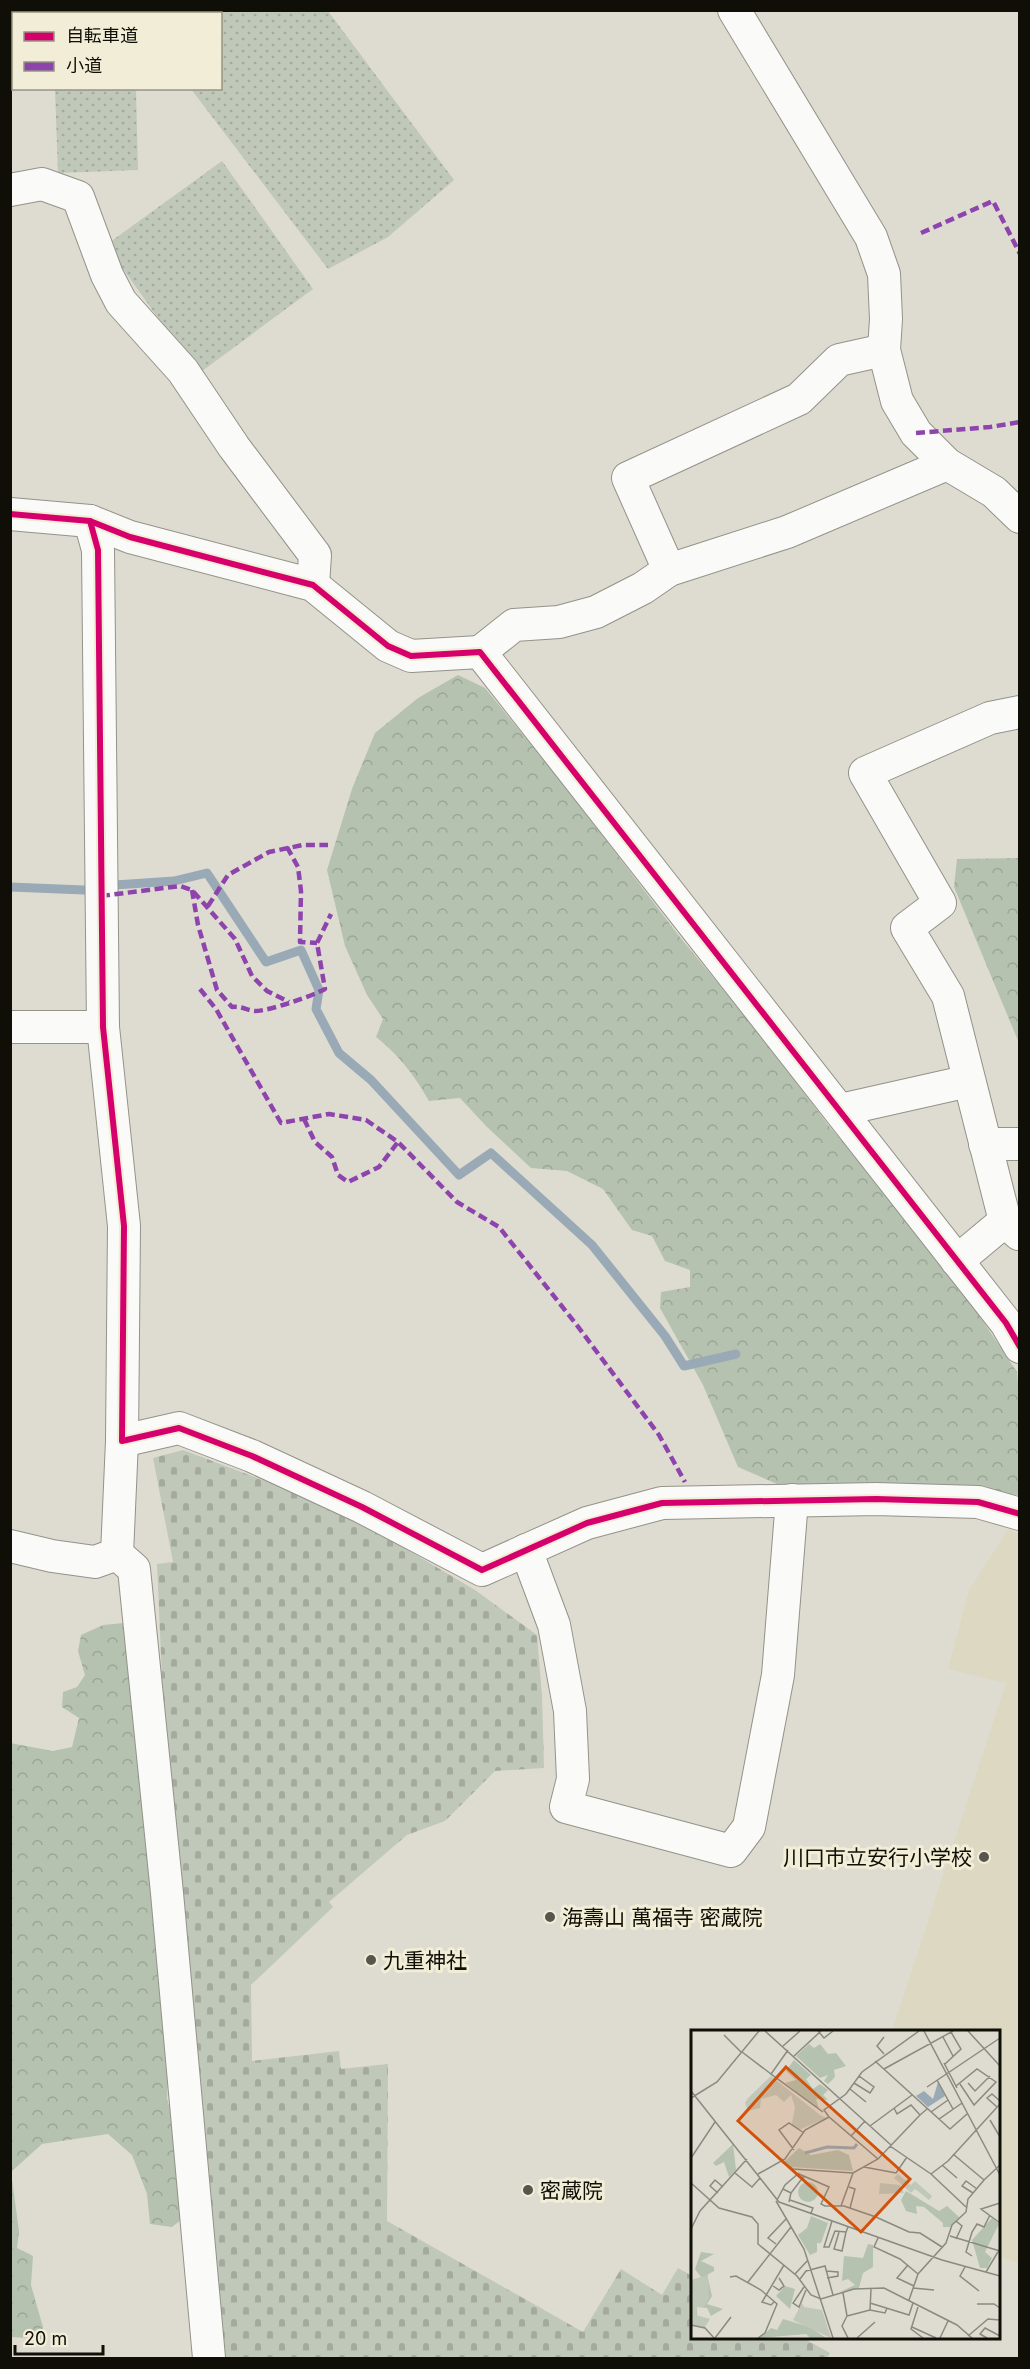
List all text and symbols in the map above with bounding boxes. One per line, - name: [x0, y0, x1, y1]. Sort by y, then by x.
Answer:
- legend: [12, 12, 222, 90]
- text: 自転車道: [66, 25, 138, 46]
- text: 小道: [66, 55, 102, 76]
- place label: 川口市立安行小学校: [783, 1845, 972, 1870]
- marker: 川口市立安行小学校: [977, 1850, 991, 1864]
- place label: 海壽山 萬福寺 密蔵院: [562, 1905, 763, 1930]
- marker: 海壽山 萬福寺 密蔵院: [543, 1910, 557, 1924]
- place label: 九重神社: [383, 1948, 467, 1973]
- marker: 九重神社: [364, 1953, 378, 1967]
- inset map: [691, 2030, 1000, 2339]
- place label: 密蔵院: [540, 2178, 603, 2203]
- marker: 密蔵院: [521, 2183, 535, 2197]
- scale bar: [15, 2318, 104, 2356]
- text: 20 m: [24, 2328, 67, 2349]

